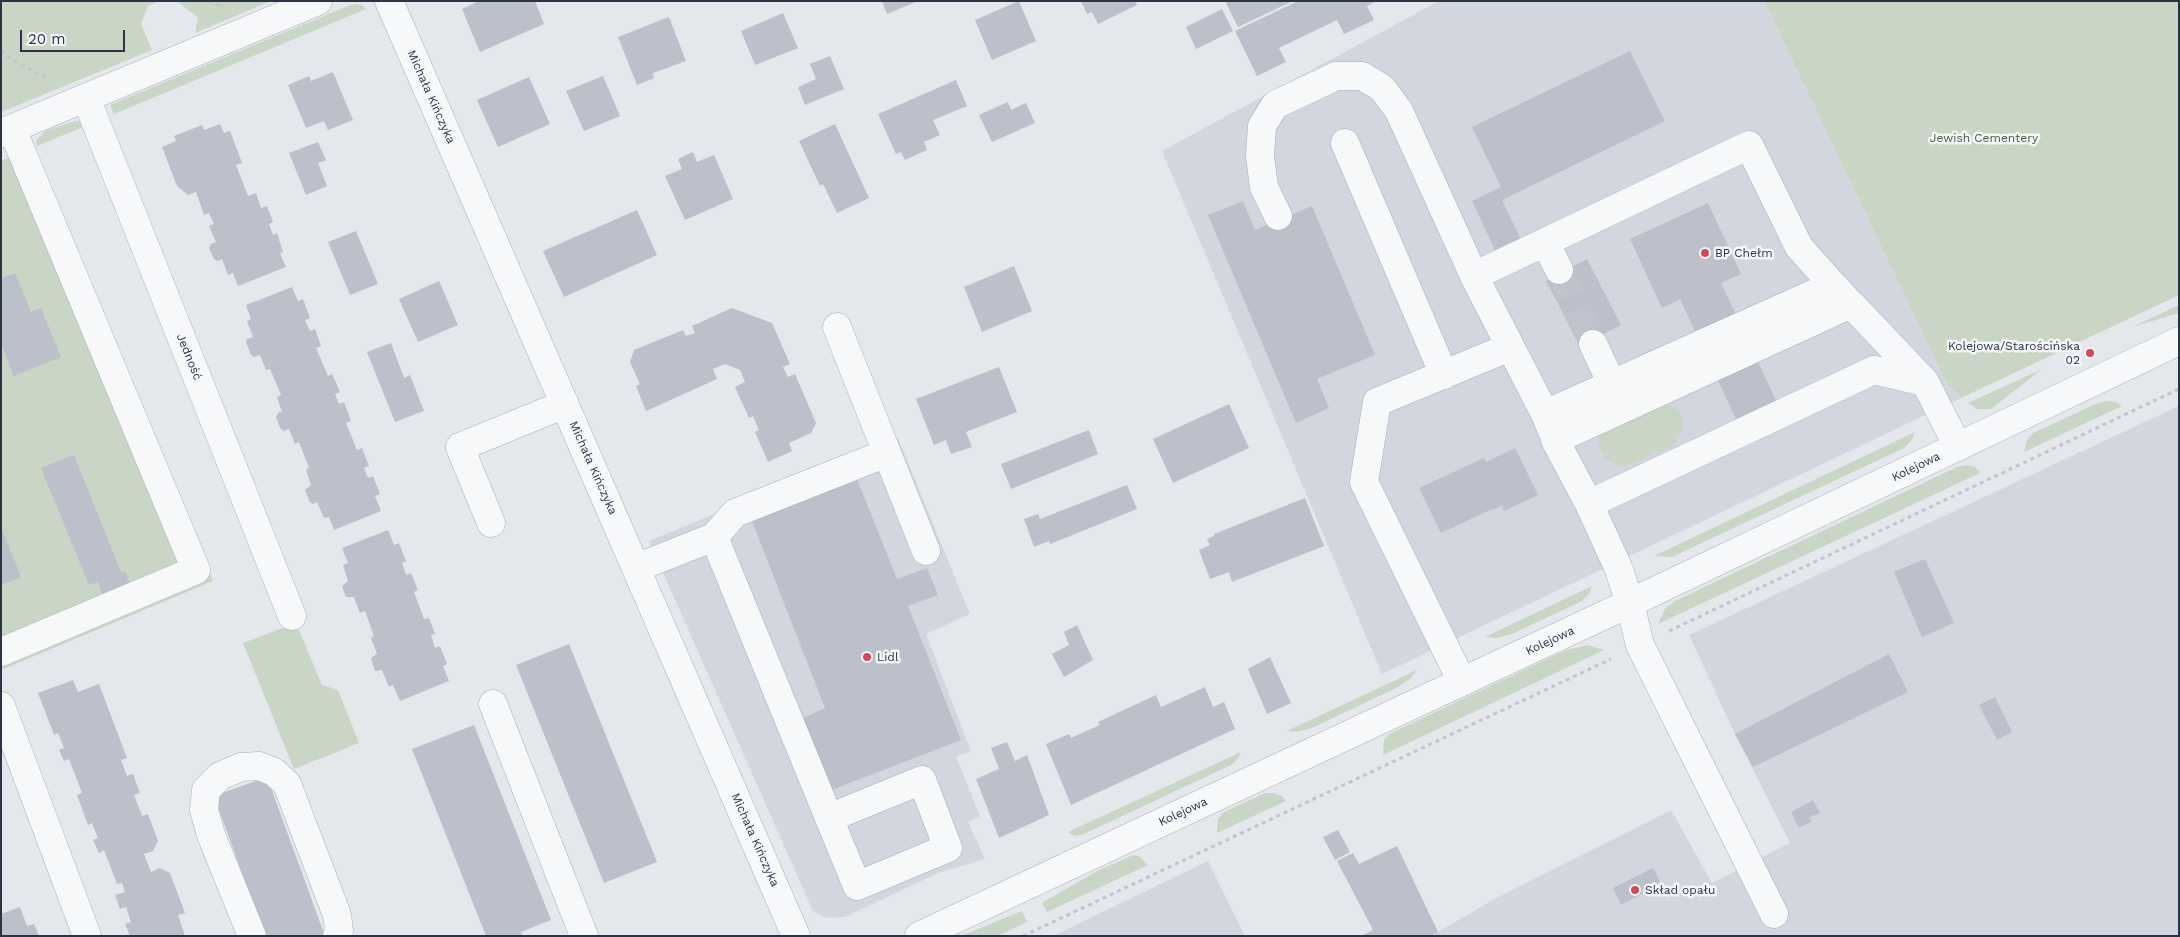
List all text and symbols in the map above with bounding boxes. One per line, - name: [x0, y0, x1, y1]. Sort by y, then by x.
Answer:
- scale bar: [22, 20, 128, 52]
- text: 20 m: [28, 30, 66, 48]
- street label: Michała Kińczyka: [404, 48, 458, 146]
- park label: Jewish Cementery: [1930, 131, 2038, 145]
- place label: BP Chełm: [1715, 246, 1773, 260]
- marker: BP Chełm: [1699, 247, 1711, 259]
- street label: Jedność: [173, 332, 205, 382]
- place label: Kolejowa/Starościńska 02: [1948, 339, 2080, 367]
- marker: Kolejowa/Starościńska 02: [2084, 347, 2096, 359]
- street label: Michała Kińczyka: [566, 419, 620, 517]
- street label: Kolejowa: [1889, 449, 1943, 485]
- street label: Kolejowa: [1523, 623, 1577, 659]
- place label: Lidl: [877, 650, 899, 664]
- marker: Lidl: [861, 651, 873, 663]
- street label: Michała Kińczyka: [728, 791, 782, 889]
- street label: Kolejowa: [1156, 794, 1210, 830]
- place label: Skład opału: [1645, 883, 1715, 897]
- marker: Skład opału: [1629, 884, 1641, 896]

